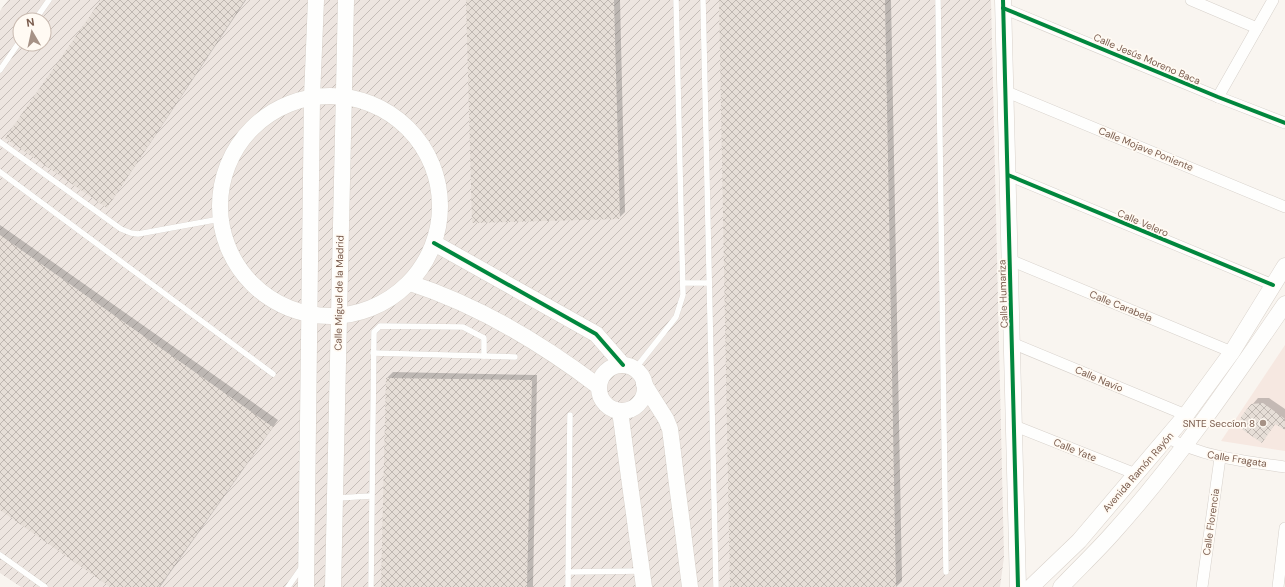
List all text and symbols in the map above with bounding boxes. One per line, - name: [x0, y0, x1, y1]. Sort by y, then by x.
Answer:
- north arrow: [12, 12, 52, 52]
- text: N: [25, 15, 35, 30]
- street label: Calle Jesús Moreno Baca: [1092, 31, 1202, 87]
- street label: Calle Mojave Poniente: [1097, 124, 1196, 174]
- street label: Calle Velero: [1115, 206, 1171, 240]
- street label: Calle Miguel de la Madrid: [331, 235, 347, 351]
- street label: Calle Humariza: [995, 260, 1011, 328]
- street label: Calle Carabela: [1088, 287, 1154, 325]
- street label: Calle Navío: [1073, 363, 1125, 395]
- place label: SNTE Seccíon 8: [1183, 417, 1255, 430]
- marker: SNTE Seccíon 8: [1258, 418, 1268, 428]
- street label: Avenida Ramón Rayón: [1100, 429, 1176, 515]
- street label: Calle Yate: [1052, 435, 1099, 465]
- street label: Calle Fragata: [1206, 448, 1268, 470]
- street label: Calle Florencia: [1200, 488, 1222, 556]

